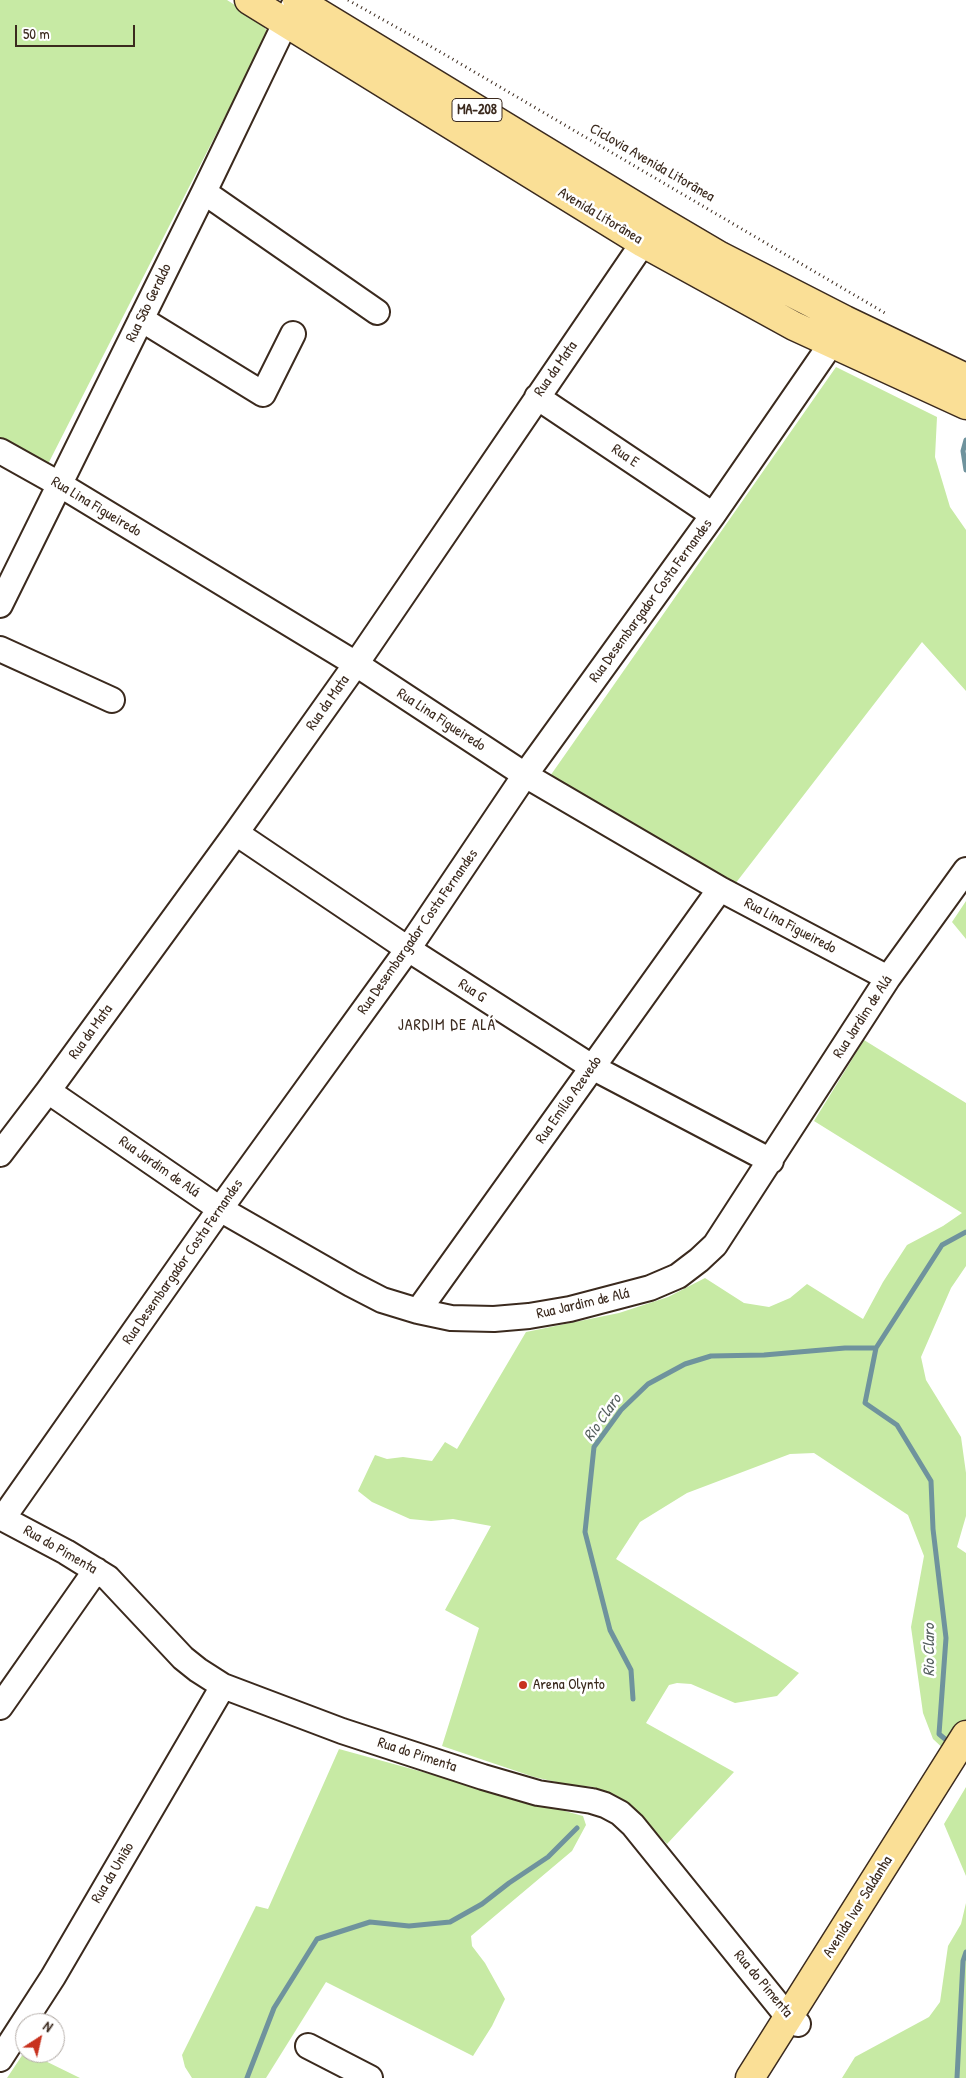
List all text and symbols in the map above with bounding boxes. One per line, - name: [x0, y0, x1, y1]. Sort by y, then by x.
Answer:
- scale bar: [18, 15, 138, 47]
- text: 50 m: [23, 23, 50, 44]
- road number: MA-208: [452, 98, 502, 122]
- street label: Ciclovia Avenida Litorânea: [586, 120, 718, 206]
- street label: Avenida Litorânea: [555, 184, 645, 248]
- street label: Rua São Geraldo: [122, 261, 176, 345]
- street label: Rua da Mata: [531, 338, 581, 400]
- street label: Rua E: [608, 440, 642, 472]
- street label: Rua Lina Figueiredo: [48, 473, 144, 541]
- street label: Rua Desembargador Costa Fernandes: [586, 516, 716, 686]
- street label: Rua da Mata: [303, 672, 353, 734]
- street label: Rua Lina Figueiredo: [393, 685, 489, 755]
- street label: Rua Desembargador Costa Fernandes: [354, 846, 482, 1018]
- street label: Rua Lina Figueiredo: [741, 894, 839, 958]
- street label: Rua Jardim de Alá: [830, 972, 896, 1062]
- street label: Rua G: [455, 975, 489, 1007]
- street label: Rua da Mata: [65, 1001, 117, 1063]
- district label: JARDIM DE ALÁ: [396, 1016, 498, 1036]
- street label: Rua Emílio Azevedo: [532, 1053, 606, 1147]
- street label: Rua Jardim de Alá: [115, 1132, 203, 1202]
- street label: Rua Desembargador Costa Fernandes: [119, 1176, 247, 1348]
- street label: Rua Jardim de Alá: [535, 1285, 631, 1323]
- water label: Rio Claro: [580, 1391, 626, 1445]
- street label: Rua do Pimenta: [20, 1522, 100, 1578]
- water label: Rio Claro: [920, 1624, 940, 1676]
- place label: Arena Olynto: [533, 1676, 605, 1694]
- marker: Arena Olynto: [517, 1679, 529, 1691]
- street label: Rua do Pimenta: [375, 1734, 459, 1776]
- street label: Rua da União: [88, 1839, 138, 1907]
- street label: Avenida Ivar Saldanha: [819, 1853, 897, 1961]
- street label: Rua do Pimenta: [730, 1947, 796, 2021]
- north arrow: [15, 2013, 65, 2063]
- text: N: [40, 2016, 57, 2036]

